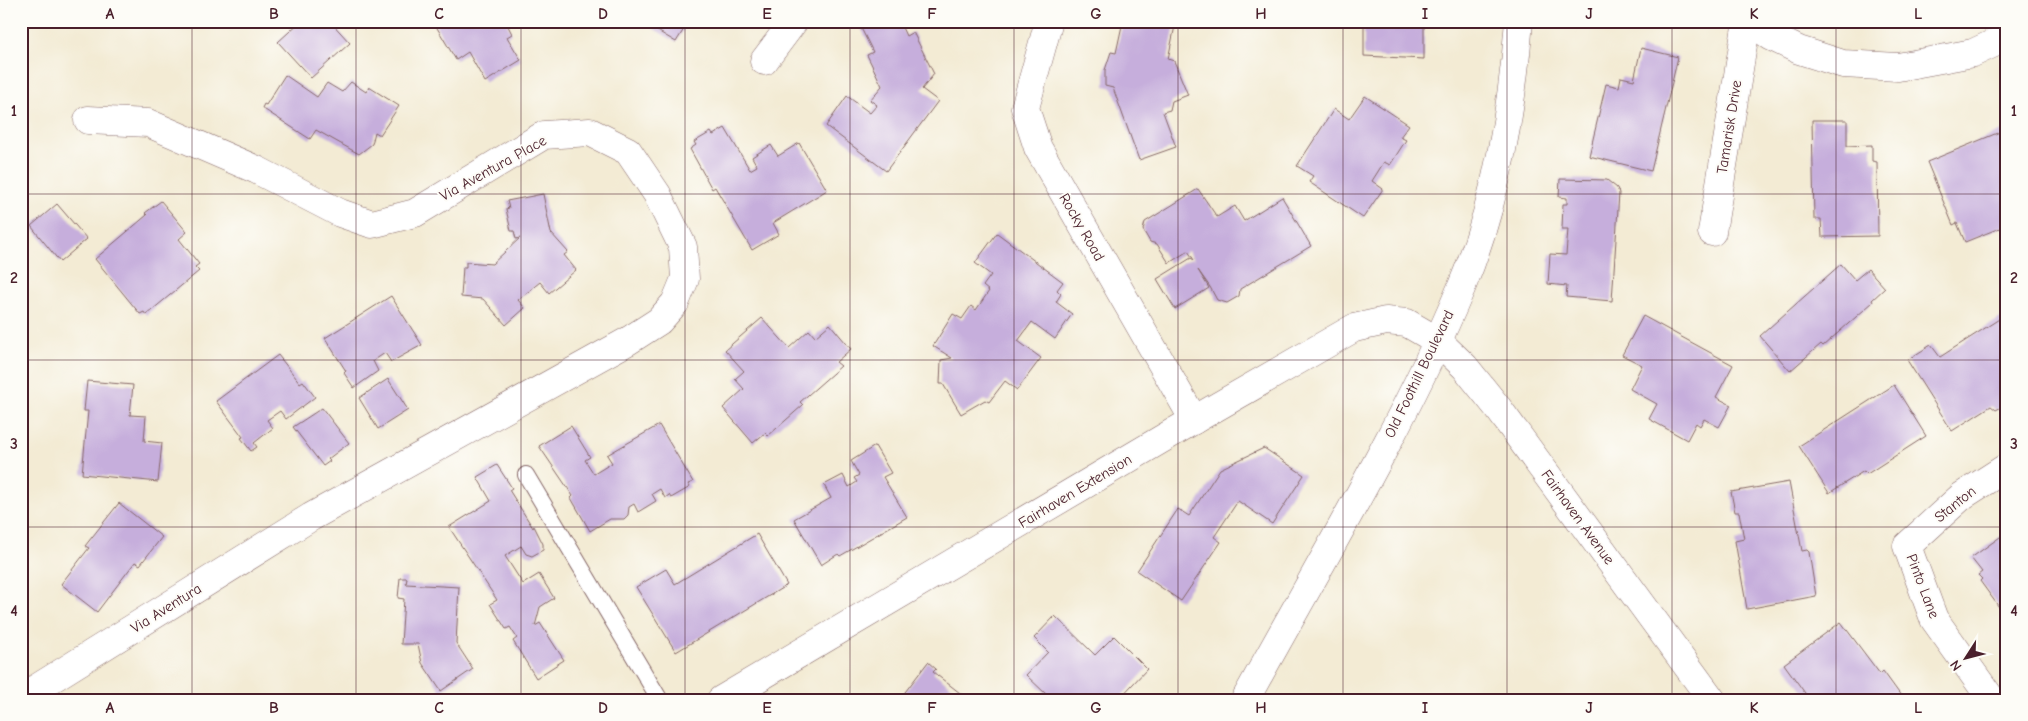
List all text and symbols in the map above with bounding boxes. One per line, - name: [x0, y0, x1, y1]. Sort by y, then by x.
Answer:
- text: A: [106, 5, 115, 23]
- text: B: [269, 5, 279, 23]
- text: C: [434, 5, 444, 23]
- text: D: [598, 5, 608, 23]
- text: E: [762, 5, 772, 23]
- text: F: [927, 5, 937, 23]
- text: G: [1090, 5, 1102, 23]
- text: H: [1255, 5, 1267, 23]
- text: I: [1422, 5, 1428, 23]
- text: J: [1585, 5, 1593, 23]
- text: K: [1749, 5, 1759, 23]
- text: L: [1914, 5, 1922, 23]
- street label: Tamarisk Drive: [1713, 78, 1745, 175]
- text: 1: [11, 102, 17, 120]
- text: 1: [2011, 102, 2017, 120]
- street label: Via Aventura Place: [436, 131, 550, 205]
- street label: Rocky Road: [1055, 190, 1109, 264]
- text: 2: [10, 269, 18, 287]
- text: 2: [2010, 269, 2018, 287]
- street label: Old Foothill Boulevard: [1380, 307, 1458, 441]
- text: 3: [10, 435, 18, 453]
- text: 3: [2010, 435, 2018, 453]
- street label: Fairhaven Extension: [1015, 450, 1135, 532]
- street label: Fairhaven Avenue: [1537, 466, 1619, 568]
- street label: Stanton: [1931, 482, 1979, 526]
- street label: Pinto Lane: [1902, 551, 1944, 621]
- street label: Via Aventura: [127, 579, 205, 637]
- text: 4: [10, 602, 18, 620]
- text: 4: [2010, 602, 2018, 620]
- north arrow: [1940, 634, 1990, 684]
- text: N: [1946, 657, 1965, 674]
- text: A: [106, 699, 115, 717]
- text: B: [269, 699, 279, 717]
- text: C: [434, 699, 444, 717]
- text: D: [598, 699, 608, 717]
- text: E: [762, 699, 772, 717]
- text: F: [927, 699, 937, 717]
- text: G: [1090, 699, 1102, 717]
- text: H: [1255, 699, 1267, 717]
- text: I: [1422, 699, 1428, 717]
- text: J: [1585, 699, 1593, 717]
- text: K: [1749, 699, 1759, 717]
- text: L: [1914, 699, 1922, 717]

